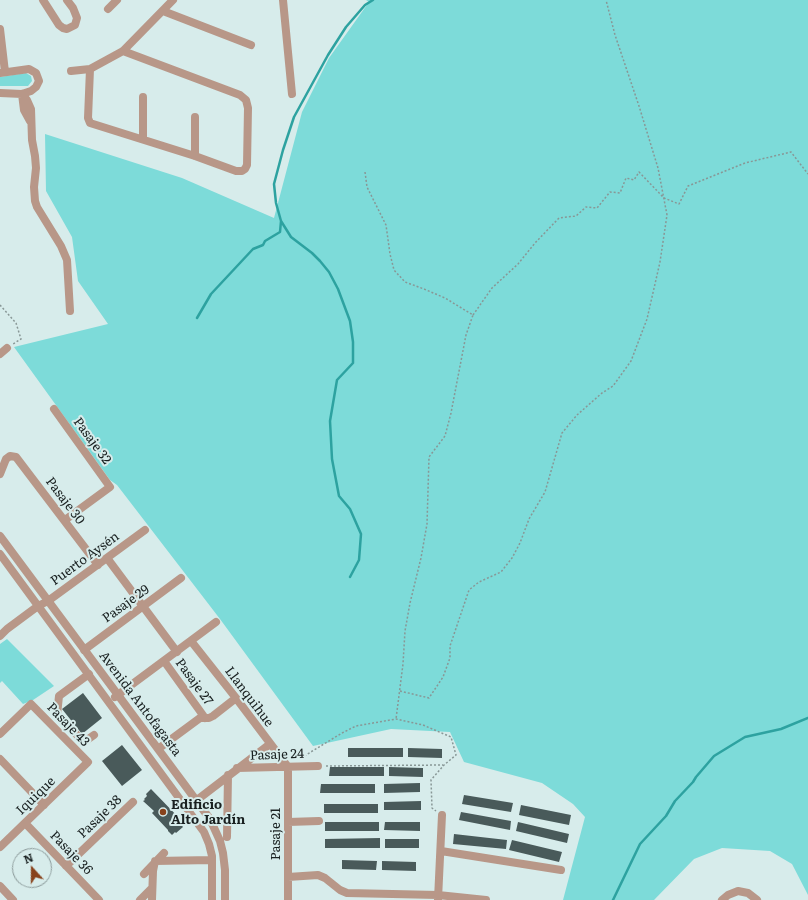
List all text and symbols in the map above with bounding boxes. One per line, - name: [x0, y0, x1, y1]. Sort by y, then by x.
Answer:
- street label: Pasaje 32: [70, 415, 114, 467]
- street label: Pasaje 30: [42, 474, 88, 528]
- street label: Puerto Aysén: [48, 529, 122, 589]
- street label: Pasaje 29: [100, 582, 152, 626]
- street label: Avenida Antofagasta: [96, 649, 184, 759]
- street label: Pasaje 27: [172, 656, 216, 708]
- street label: Llanquihue: [221, 664, 277, 730]
- street label: Pasaje 43: [43, 700, 93, 750]
- street label: Pasaje 24: [249, 746, 305, 764]
- street label: Iquique: [13, 774, 59, 818]
- street label: Pasaje 38: [75, 792, 125, 842]
- place label: Edificio Alto Jardín: [171, 797, 245, 828]
- marker: Edificio Alto Jardín: [158, 807, 168, 817]
- street label: Pasaje 21: [268, 808, 284, 860]
- street label: Pasaje 36: [46, 828, 96, 878]
- north arrow: [12, 848, 52, 888]
- text: N: [21, 849, 35, 867]

